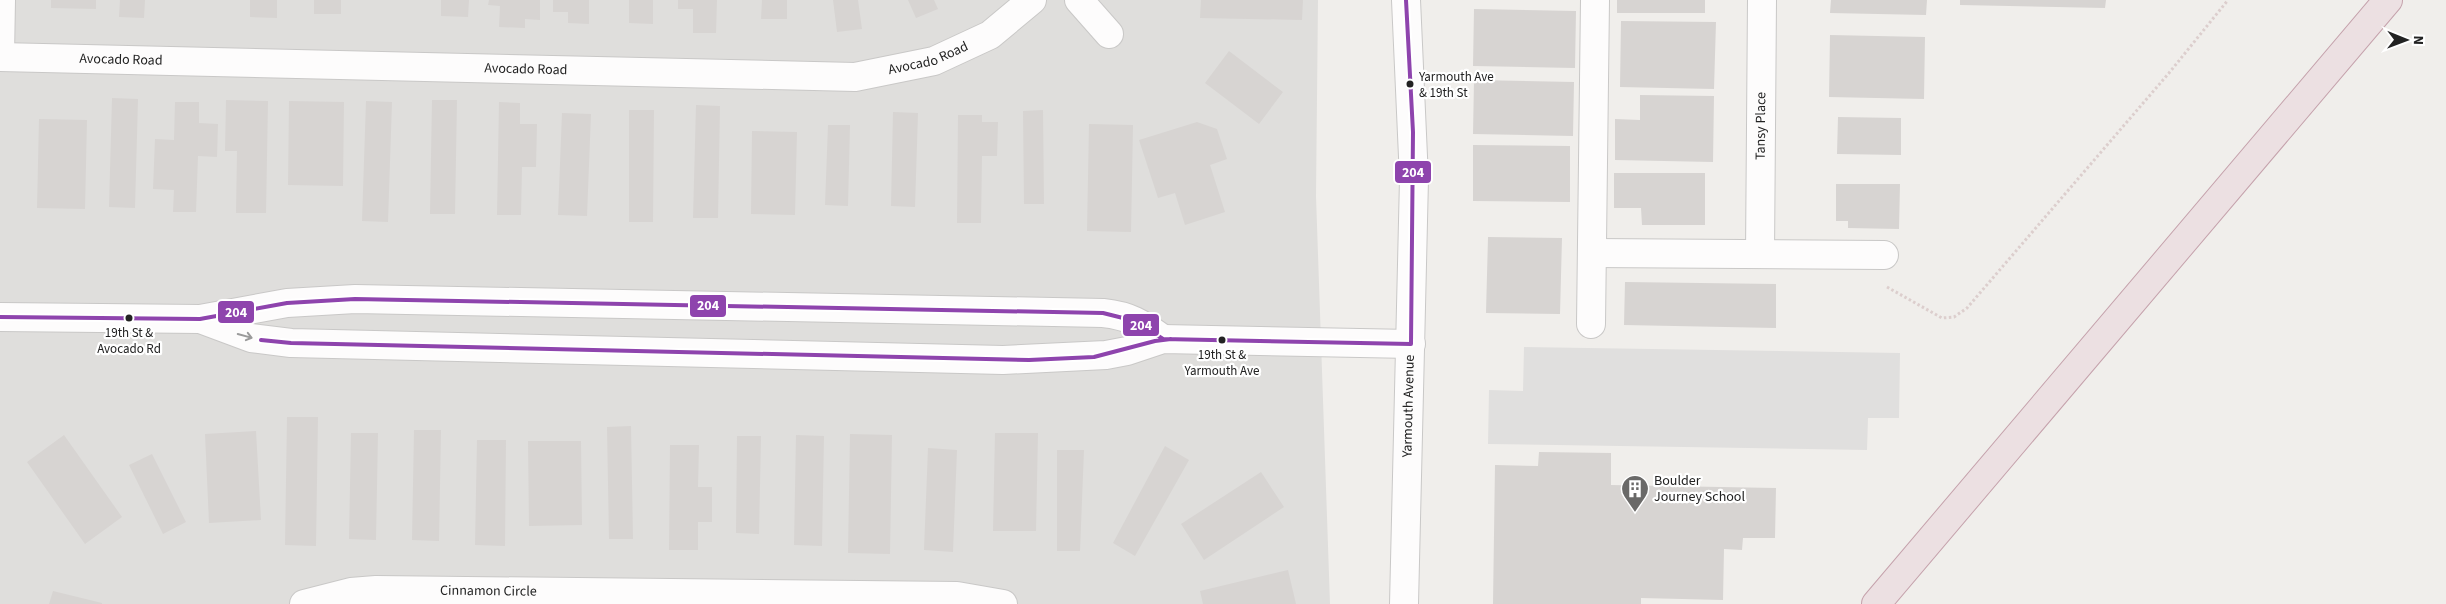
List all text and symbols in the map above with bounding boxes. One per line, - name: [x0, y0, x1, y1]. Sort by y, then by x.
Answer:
- north arrow: [2381, 15, 2431, 65]
- text: N: [2408, 35, 2428, 45]
- street label: Avocado Road: [887, 36, 972, 80]
- street label: Avocado Road: [79, 49, 163, 71]
- street label: Avocado Road: [484, 58, 568, 80]
- place label: Yarmouth Ave & 19th St: [1418, 68, 1494, 102]
- marker: Yarmouth Ave & 19th St: [1405, 79, 1415, 89]
- street label: Tansy Place: [1751, 92, 1771, 160]
- line badge: 204: [1394, 160, 1432, 184]
- text: 204: [1402, 163, 1425, 183]
- line badge: 204: [689, 294, 727, 318]
- text: 204: [697, 296, 720, 316]
- line badge: 204: [217, 300, 255, 324]
- text: 204: [225, 303, 248, 323]
- marker: 19th St & Avocado Rd: [124, 313, 134, 323]
- line badge: 204: [1122, 313, 1160, 337]
- text: 204: [1130, 316, 1153, 336]
- place label: 19th St & Avocado Rd: [97, 324, 161, 358]
- one-way arrow: [237, 332, 253, 341]
- marker: 19th St & Yarmouth Ave: [1217, 335, 1227, 345]
- place label: 19th St & Yarmouth Ave: [1184, 346, 1259, 380]
- street label: Yarmouth Avenue: [1397, 354, 1420, 459]
- place label: Boulder Journey School: [1654, 471, 1745, 507]
- building icon: Boulder Journey School: [1620, 474, 1650, 513]
- street label: Cinnamon Circle: [440, 581, 537, 602]

